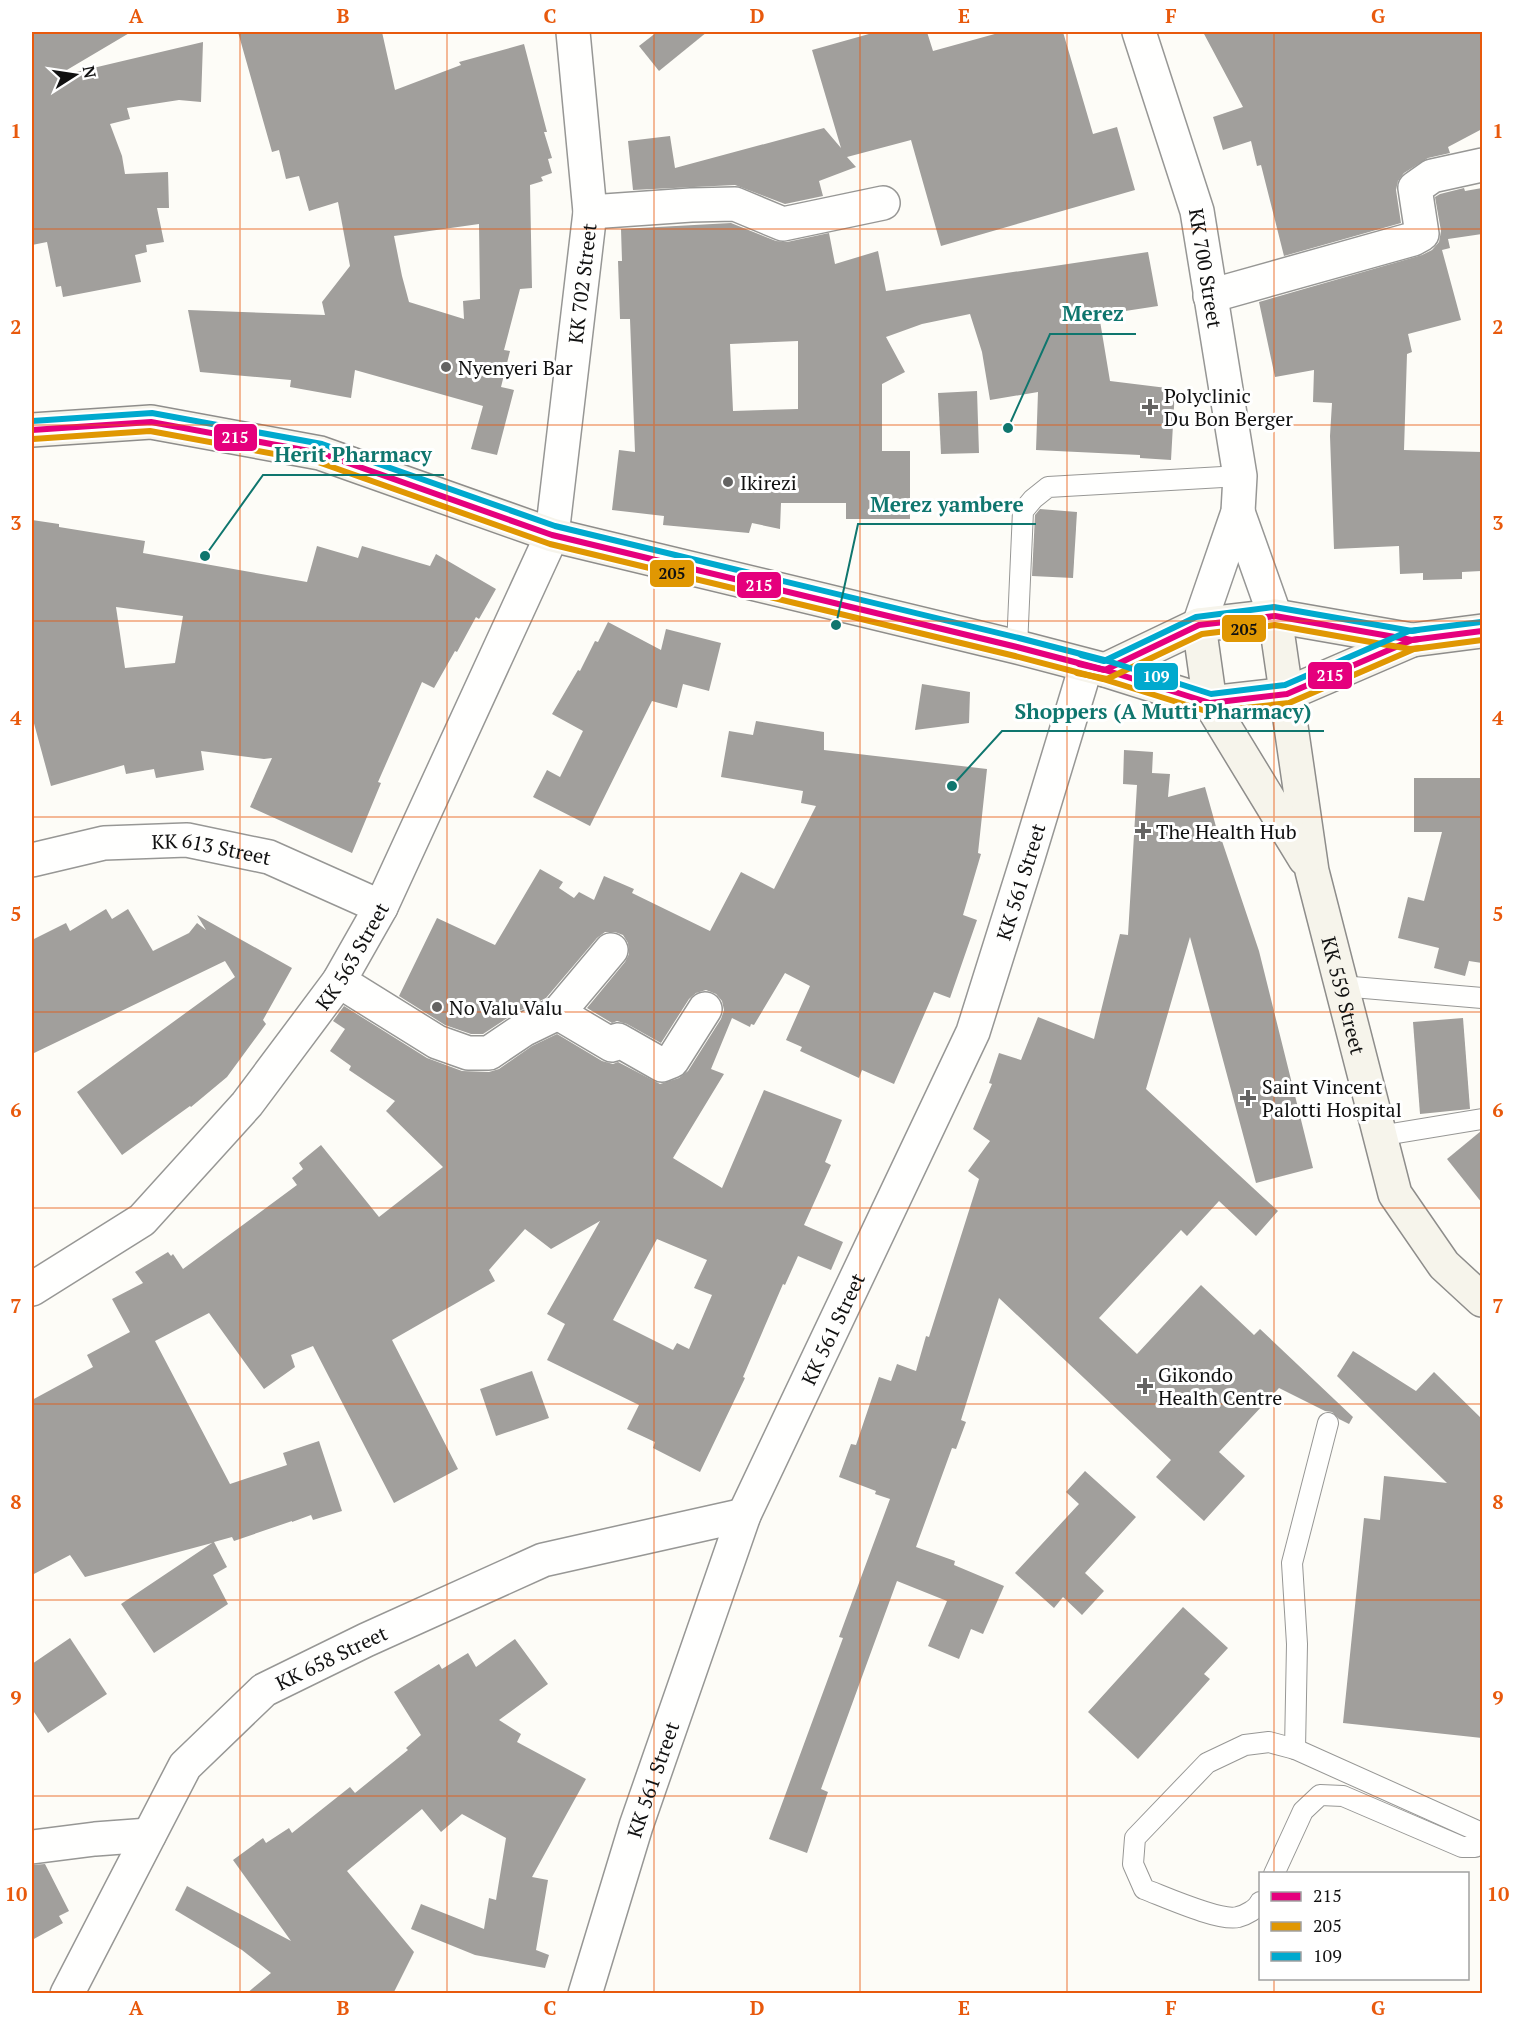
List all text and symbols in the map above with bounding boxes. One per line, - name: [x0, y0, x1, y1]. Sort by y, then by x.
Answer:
- text: A: [129, 2, 144, 29]
- text: B: [337, 2, 350, 29]
- text: C: [543, 2, 557, 29]
- text: D: [750, 2, 764, 29]
- text: E: [958, 2, 970, 29]
- text: F: [1165, 2, 1177, 29]
- text: G: [1371, 2, 1385, 29]
- north arrow: [45, 45, 105, 105]
- text: N: [78, 64, 102, 80]
- text: 1: [10, 117, 22, 144]
- text: 1: [1492, 117, 1504, 144]
- street label: KK 700 Street: [1183, 206, 1229, 331]
- street label: KK 702 Street: [561, 221, 602, 345]
- callout: Merez: [1050, 295, 1136, 334]
- text: Merez: [1062, 299, 1124, 327]
- text: 2: [10, 313, 22, 340]
- text: 2: [1492, 313, 1504, 340]
- place label: Nyenyeri Bar: [458, 354, 573, 381]
- marker: Nyenyeri Bar: [439, 360, 453, 374]
- place label: Polyclinic Du Bon Berger: [1164, 382, 1293, 432]
- marker: Polyclinic Du Bon Berger: [1141, 398, 1159, 416]
- line badge: 215: [213, 423, 258, 452]
- text: 215: [221, 426, 249, 448]
- callout: Herit Pharmacy: [263, 436, 444, 475]
- text: Herit Pharmacy: [274, 440, 433, 468]
- place label: Ikirezi: [740, 469, 797, 496]
- marker: Ikirezi: [721, 475, 735, 489]
- callout: Merez yambere: [858, 485, 1036, 524]
- text: Merez yambere: [870, 490, 1024, 518]
- text: 3: [10, 509, 22, 536]
- text: 3: [1492, 509, 1504, 536]
- line badge: 205: [649, 559, 695, 588]
- text: 205: [658, 562, 686, 584]
- line badge: 215: [736, 571, 782, 599]
- text: 215: [745, 574, 773, 596]
- line badge: 205: [1221, 614, 1267, 643]
- text: 205: [1230, 618, 1258, 640]
- line badge: 215: [1307, 661, 1353, 690]
- line badge: 109: [1133, 662, 1179, 691]
- text: 215: [1316, 664, 1344, 686]
- text: 109: [1142, 665, 1170, 687]
- callout: Shoppers (A Mutti Pharmacy): [1002, 692, 1324, 731]
- text: Shoppers (A Mutti Pharmacy): [1014, 697, 1312, 725]
- text: 4: [10, 704, 22, 731]
- text: 4: [1492, 704, 1504, 731]
- place label: The Health Hub: [1156, 818, 1297, 845]
- street label: KK 561 Street: [989, 819, 1051, 943]
- marker: The Health Hub: [1134, 822, 1152, 840]
- street label: KK 613 Street: [151, 826, 274, 871]
- street label: KK 563 Street: [309, 897, 395, 1015]
- text: 5: [10, 900, 22, 927]
- text: 5: [1492, 900, 1504, 927]
- street label: KK 559 Street: [1316, 933, 1372, 1058]
- place label: No Valu Valu: [449, 994, 563, 1021]
- marker: No Valu Valu: [430, 1000, 444, 1014]
- place label: Saint Vincent Palotti Hospital: [1262, 1073, 1402, 1123]
- marker: Saint Vincent Palotti Hospital: [1239, 1089, 1257, 1107]
- text: 6: [10, 1096, 22, 1123]
- text: 6: [1492, 1096, 1504, 1123]
- street label: KK 561 Street: [794, 1268, 871, 1389]
- text: 7: [10, 1292, 22, 1319]
- text: 7: [1492, 1292, 1504, 1319]
- place label: Gikondo Health Centre: [1158, 1361, 1282, 1411]
- marker: Gikondo Health Centre: [1136, 1377, 1154, 1395]
- text: 8: [10, 1488, 22, 1515]
- text: 8: [1492, 1488, 1504, 1515]
- street label: KK 658 Street: [271, 1619, 392, 1696]
- text: 9: [10, 1684, 22, 1711]
- text: 9: [1492, 1684, 1504, 1711]
- street label: KK 561 Street: [620, 1717, 685, 1841]
- legend: [1259, 1872, 1469, 1980]
- text: 10: [5, 1880, 27, 1907]
- text: 10: [1487, 1880, 1509, 1907]
- text: 215: [1313, 1883, 1342, 1907]
- text: 205: [1313, 1913, 1342, 1937]
- text: 109: [1313, 1943, 1342, 1967]
- text: A: [129, 1994, 144, 2021]
- text: B: [337, 1994, 350, 2021]
- text: C: [543, 1994, 557, 2021]
- text: D: [750, 1994, 764, 2021]
- text: E: [958, 1994, 970, 2021]
- text: F: [1165, 1994, 1177, 2021]
- text: G: [1371, 1994, 1385, 2021]

